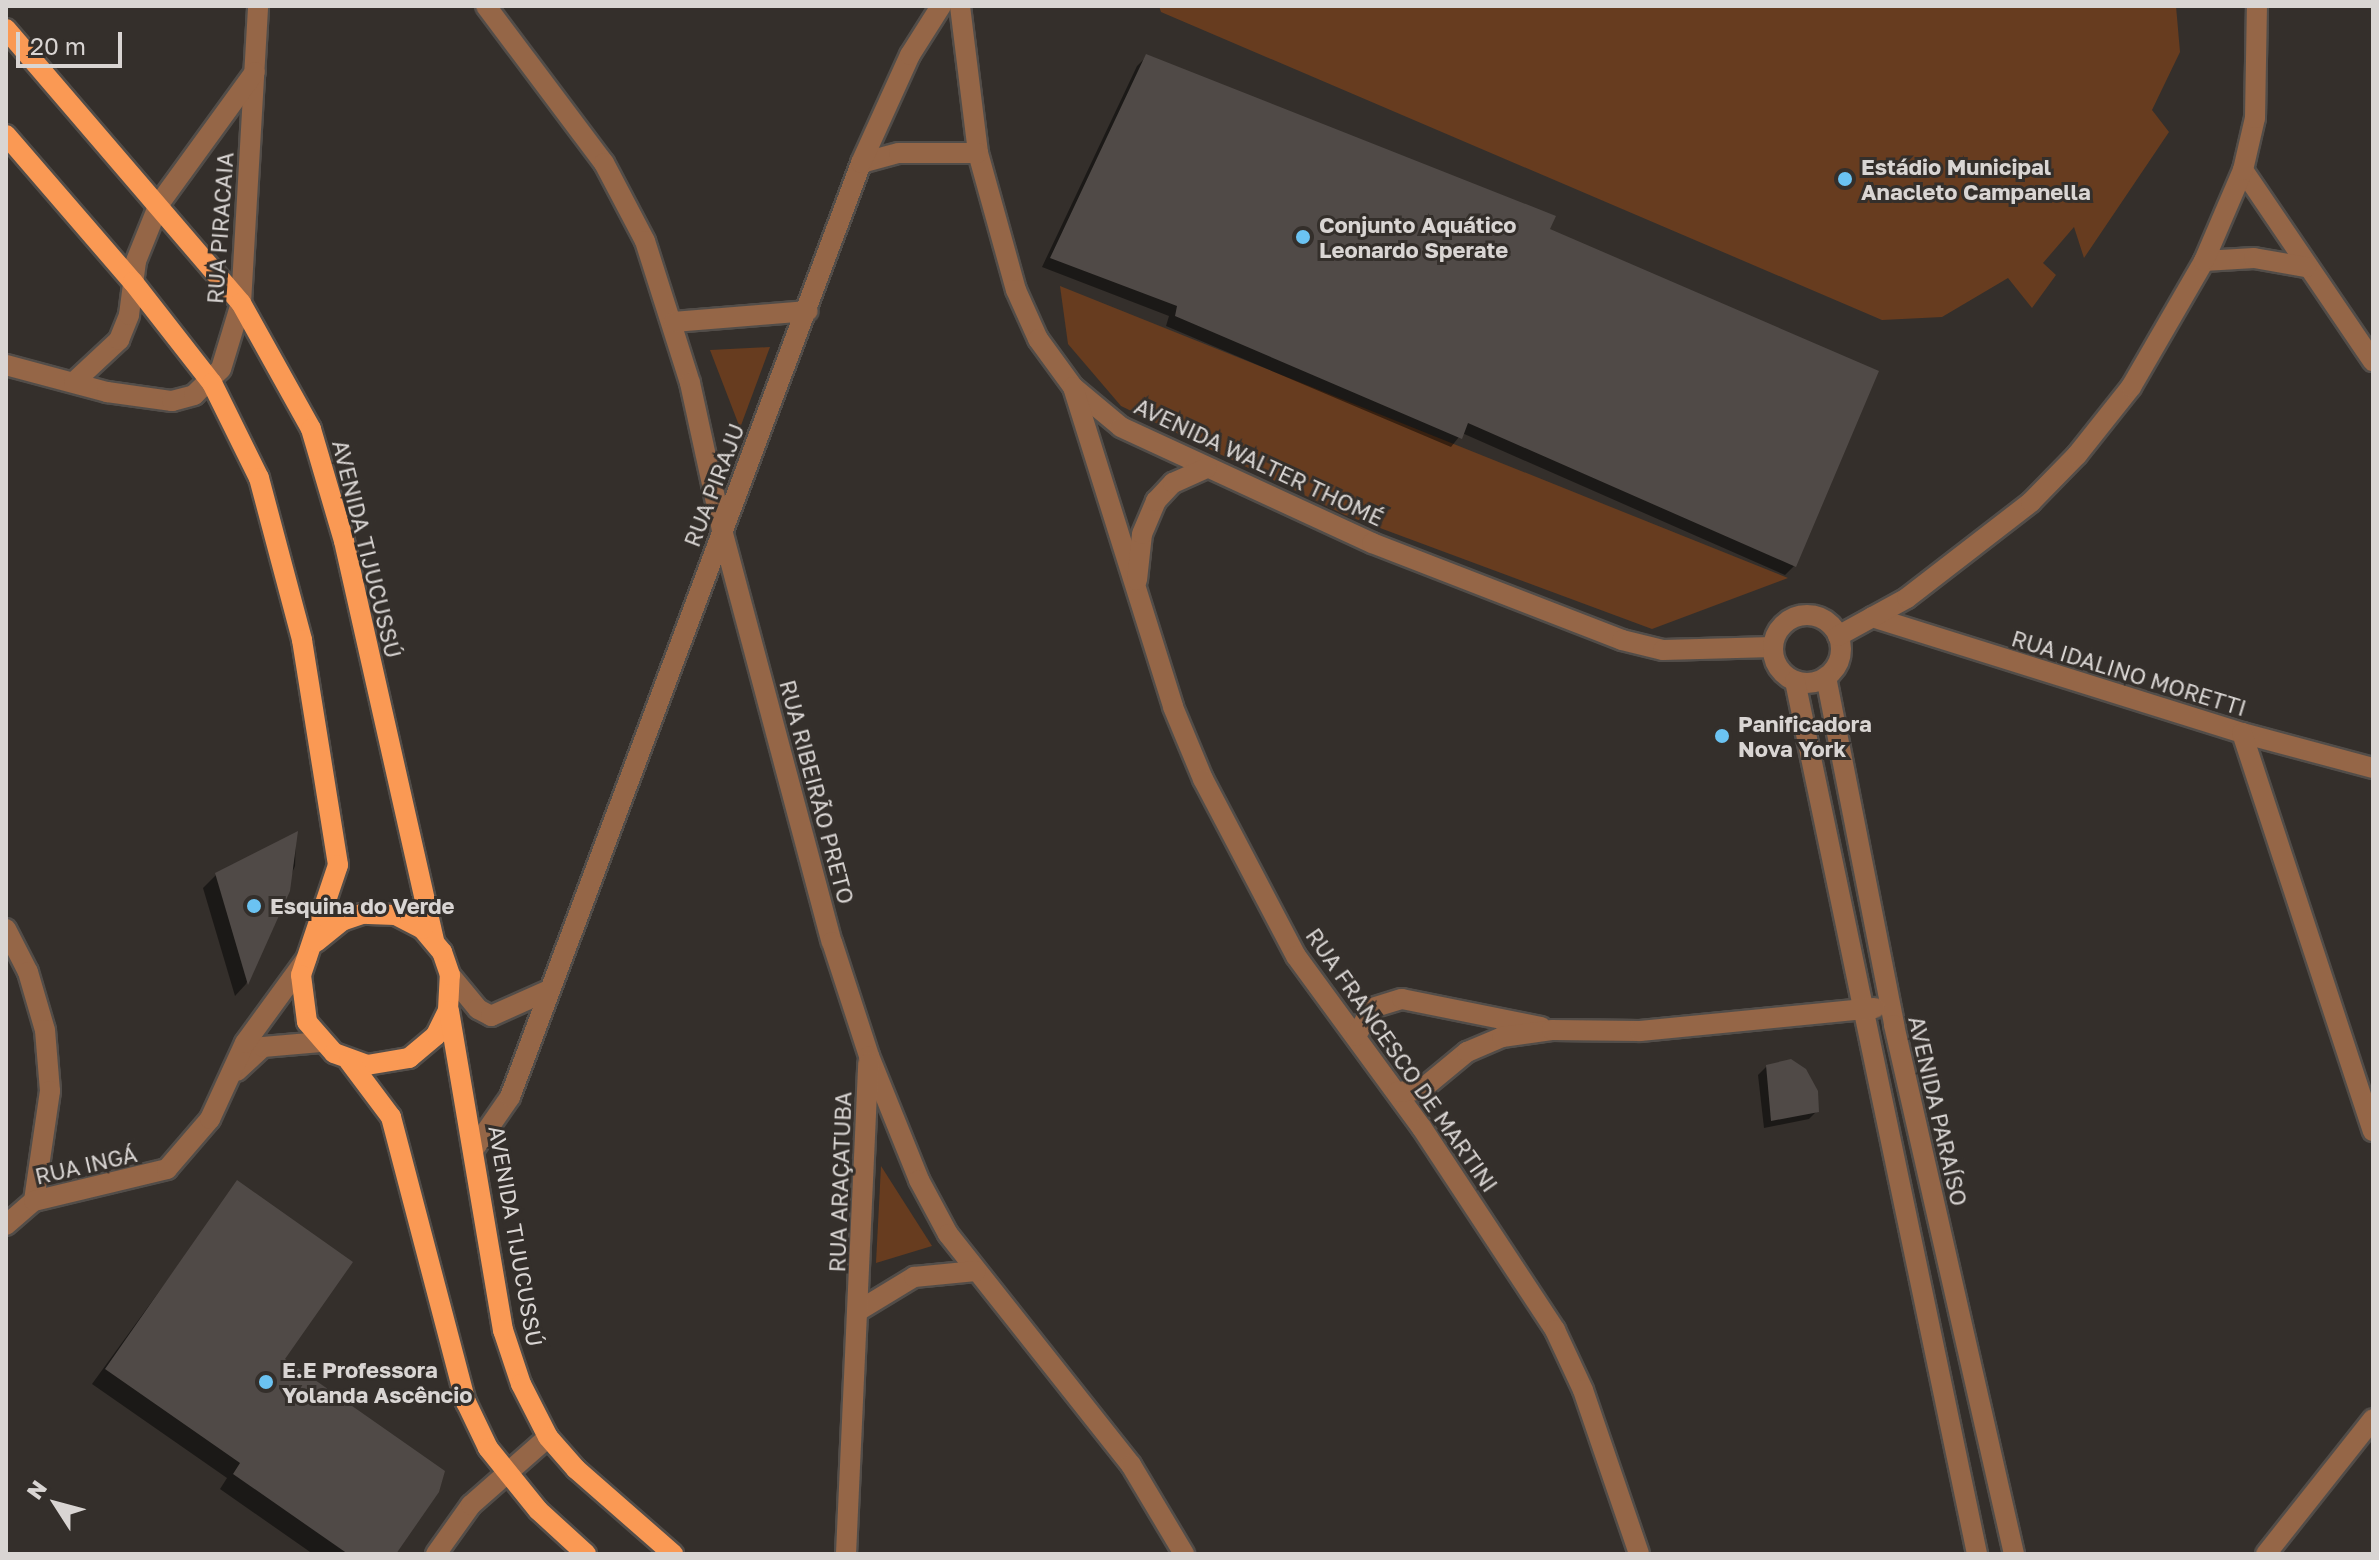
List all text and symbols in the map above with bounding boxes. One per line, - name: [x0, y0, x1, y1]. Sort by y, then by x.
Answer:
- scale bar: [20, 16, 126, 66]
- text: 20 m: [30, 31, 86, 60]
- street label: RUA PIRACAIA: [202, 151, 238, 305]
- place label: Estádio Municipal Anacleto Campanella: [1861, 153, 2091, 204]
- marker: Estádio Municipal Anacleto Campanella: [1836, 170, 1854, 188]
- place label: Conjunto Aquático Leonardo Sperate: [1319, 211, 1517, 262]
- marker: Conjunto Aquático Leonardo Sperate: [1294, 228, 1312, 246]
- street label: AVENIDA WALTER THOMÉ: [1130, 393, 1388, 531]
- street label: RUA PIRAJU: [678, 420, 750, 550]
- street label: AVENIDA TIJUCUSSÚ: [327, 437, 407, 661]
- street label: RUA IDALINO MORETTI: [2009, 625, 2249, 721]
- street label: RUA RIBEIRÃO PRETO: [774, 677, 860, 907]
- place label: Panificadora Nova York: [1738, 710, 1872, 762]
- marker: Panificadora Nova York: [1713, 727, 1731, 745]
- place label: Esquina do Verde: [270, 893, 455, 919]
- marker: Esquina do Verde: [245, 897, 263, 915]
- street label: RUA FRANCESCO DE MARTINI: [1301, 923, 1503, 1197]
- street label: AVENIDA PARAÍSO: [1903, 1013, 1973, 1209]
- street label: RUA ARAÇATUBA: [824, 1091, 856, 1273]
- street label: AVENIDA TIJUCUSSÚ: [484, 1124, 548, 1348]
- street label: RUA INGÁ: [32, 1140, 140, 1190]
- place label: E.E Professora Yolanda Ascêncio: [282, 1356, 473, 1408]
- marker: E.E Professora Yolanda Ascêncio: [257, 1373, 275, 1391]
- north arrow: [16, 1464, 96, 1544]
- text: N: [20, 1475, 52, 1504]

